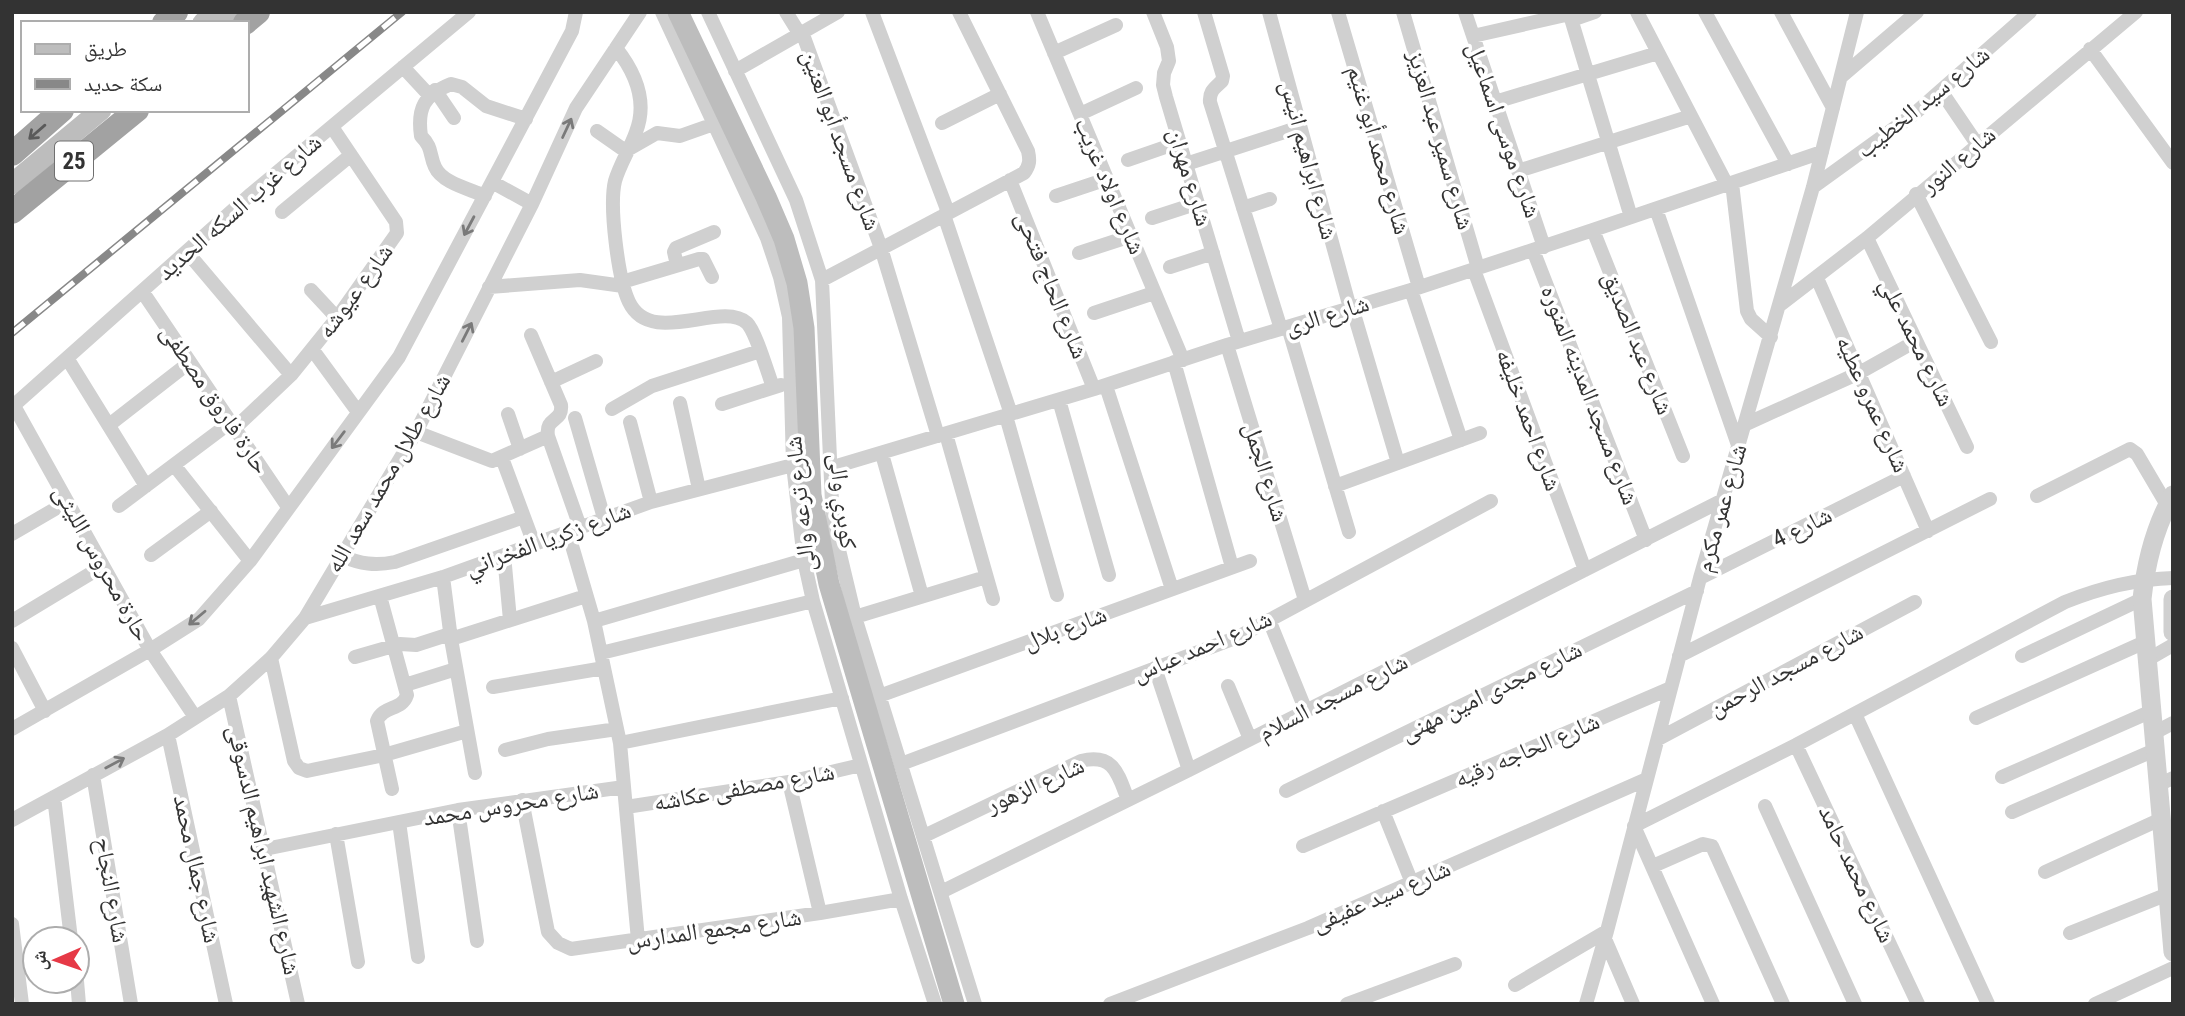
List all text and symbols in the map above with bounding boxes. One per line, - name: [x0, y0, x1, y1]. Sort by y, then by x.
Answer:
- legend: [21, 21, 248, 112]
- text: طريق: [84, 37, 127, 62]
- street label: شارع موسى اسماعيل: [1460, 39, 1547, 222]
- street label: شارع سيد الخطيب: [1851, 40, 1996, 165]
- street label: شارع مسجد أبو العنين: [794, 46, 887, 235]
- street label: شارع سمير عبد العزيز: [1401, 46, 1480, 233]
- street label: شارع محمد أبو غنيم: [1340, 62, 1416, 238]
- text: سكة حديد: [84, 72, 162, 96]
- street label: شارع ابراهيم انيس: [1272, 78, 1344, 243]
- street label: شارع اولاد غريب: [1068, 114, 1151, 259]
- one-way arrow: [561, 118, 574, 139]
- street label: شارع النور: [1914, 121, 2002, 201]
- one-way arrow: [29, 124, 47, 140]
- street label: شارع مهران: [1161, 125, 1218, 230]
- street label: شارع غرب السكه الحديد: [151, 128, 328, 287]
- road number: 25: [55, 142, 93, 180]
- street label: شارع الحاج فتحى: [1009, 207, 1094, 363]
- one-way arrow: [462, 215, 475, 236]
- street label: شارع عيوشه: [311, 238, 399, 344]
- street label: شارع عبد الصديق: [1596, 267, 1679, 419]
- street label: شارع محمد علي: [1869, 273, 1960, 413]
- street label: شارع مسجد المدينه المنوره: [1534, 281, 1645, 509]
- street label: شارع الرى: [1282, 289, 1373, 342]
- street label: حارة فاروق مصطفى: [155, 319, 275, 479]
- one-way arrow: [460, 322, 474, 343]
- street label: شارع عمرو عطيه: [1830, 331, 1916, 477]
- street label: شارع احمد خليفه: [1489, 345, 1568, 495]
- street label: شارع طلال محمد سعد الله: [320, 368, 457, 578]
- street label: شارع الجمل: [1237, 419, 1294, 525]
- one-way arrow: [330, 430, 345, 449]
- street label: شارع ترعه والى: [779, 435, 822, 573]
- street label: شارع عمر مكرم: [1689, 441, 1755, 576]
- street label: كوبري والى: [818, 451, 863, 551]
- street label: حارة محروس الليثى: [48, 480, 156, 646]
- street label: شارع زكريا الفخراني: [461, 496, 636, 587]
- street label: شارع 4: [1768, 501, 1837, 554]
- street label: شارع بلال: [1019, 600, 1111, 657]
- street label: شارع احمد عباس: [1128, 604, 1276, 689]
- one-way arrow: [188, 610, 206, 626]
- street label: شارع مسجد الرحمن: [1704, 618, 1868, 723]
- street label: شارع مجدى امين مهنى: [1396, 635, 1587, 748]
- street label: شارع مسجد السلام: [1254, 647, 1413, 748]
- street label: شارع الحاجه رقيه: [1450, 707, 1604, 794]
- street label: شارع الشهيد ابراهيم الدسوقى: [220, 723, 306, 978]
- street label: شارع الزهور: [981, 751, 1089, 820]
- one-way arrow: [104, 756, 125, 770]
- street label: شارع مصطفى عكاشه: [651, 757, 837, 818]
- street label: شارع محروس محمد: [421, 776, 601, 833]
- street label: شارع جمال محمد: [167, 793, 226, 946]
- street label: شارع محمد حامد: [1812, 801, 1901, 948]
- street label: شارع النجاح: [88, 835, 135, 945]
- street label: شارع سيد عفيفى: [1307, 854, 1455, 939]
- street label: شارع مجمع المدارس: [625, 903, 803, 956]
- north arrow: [21, 925, 91, 995]
- text: ش: [28, 950, 51, 971]

